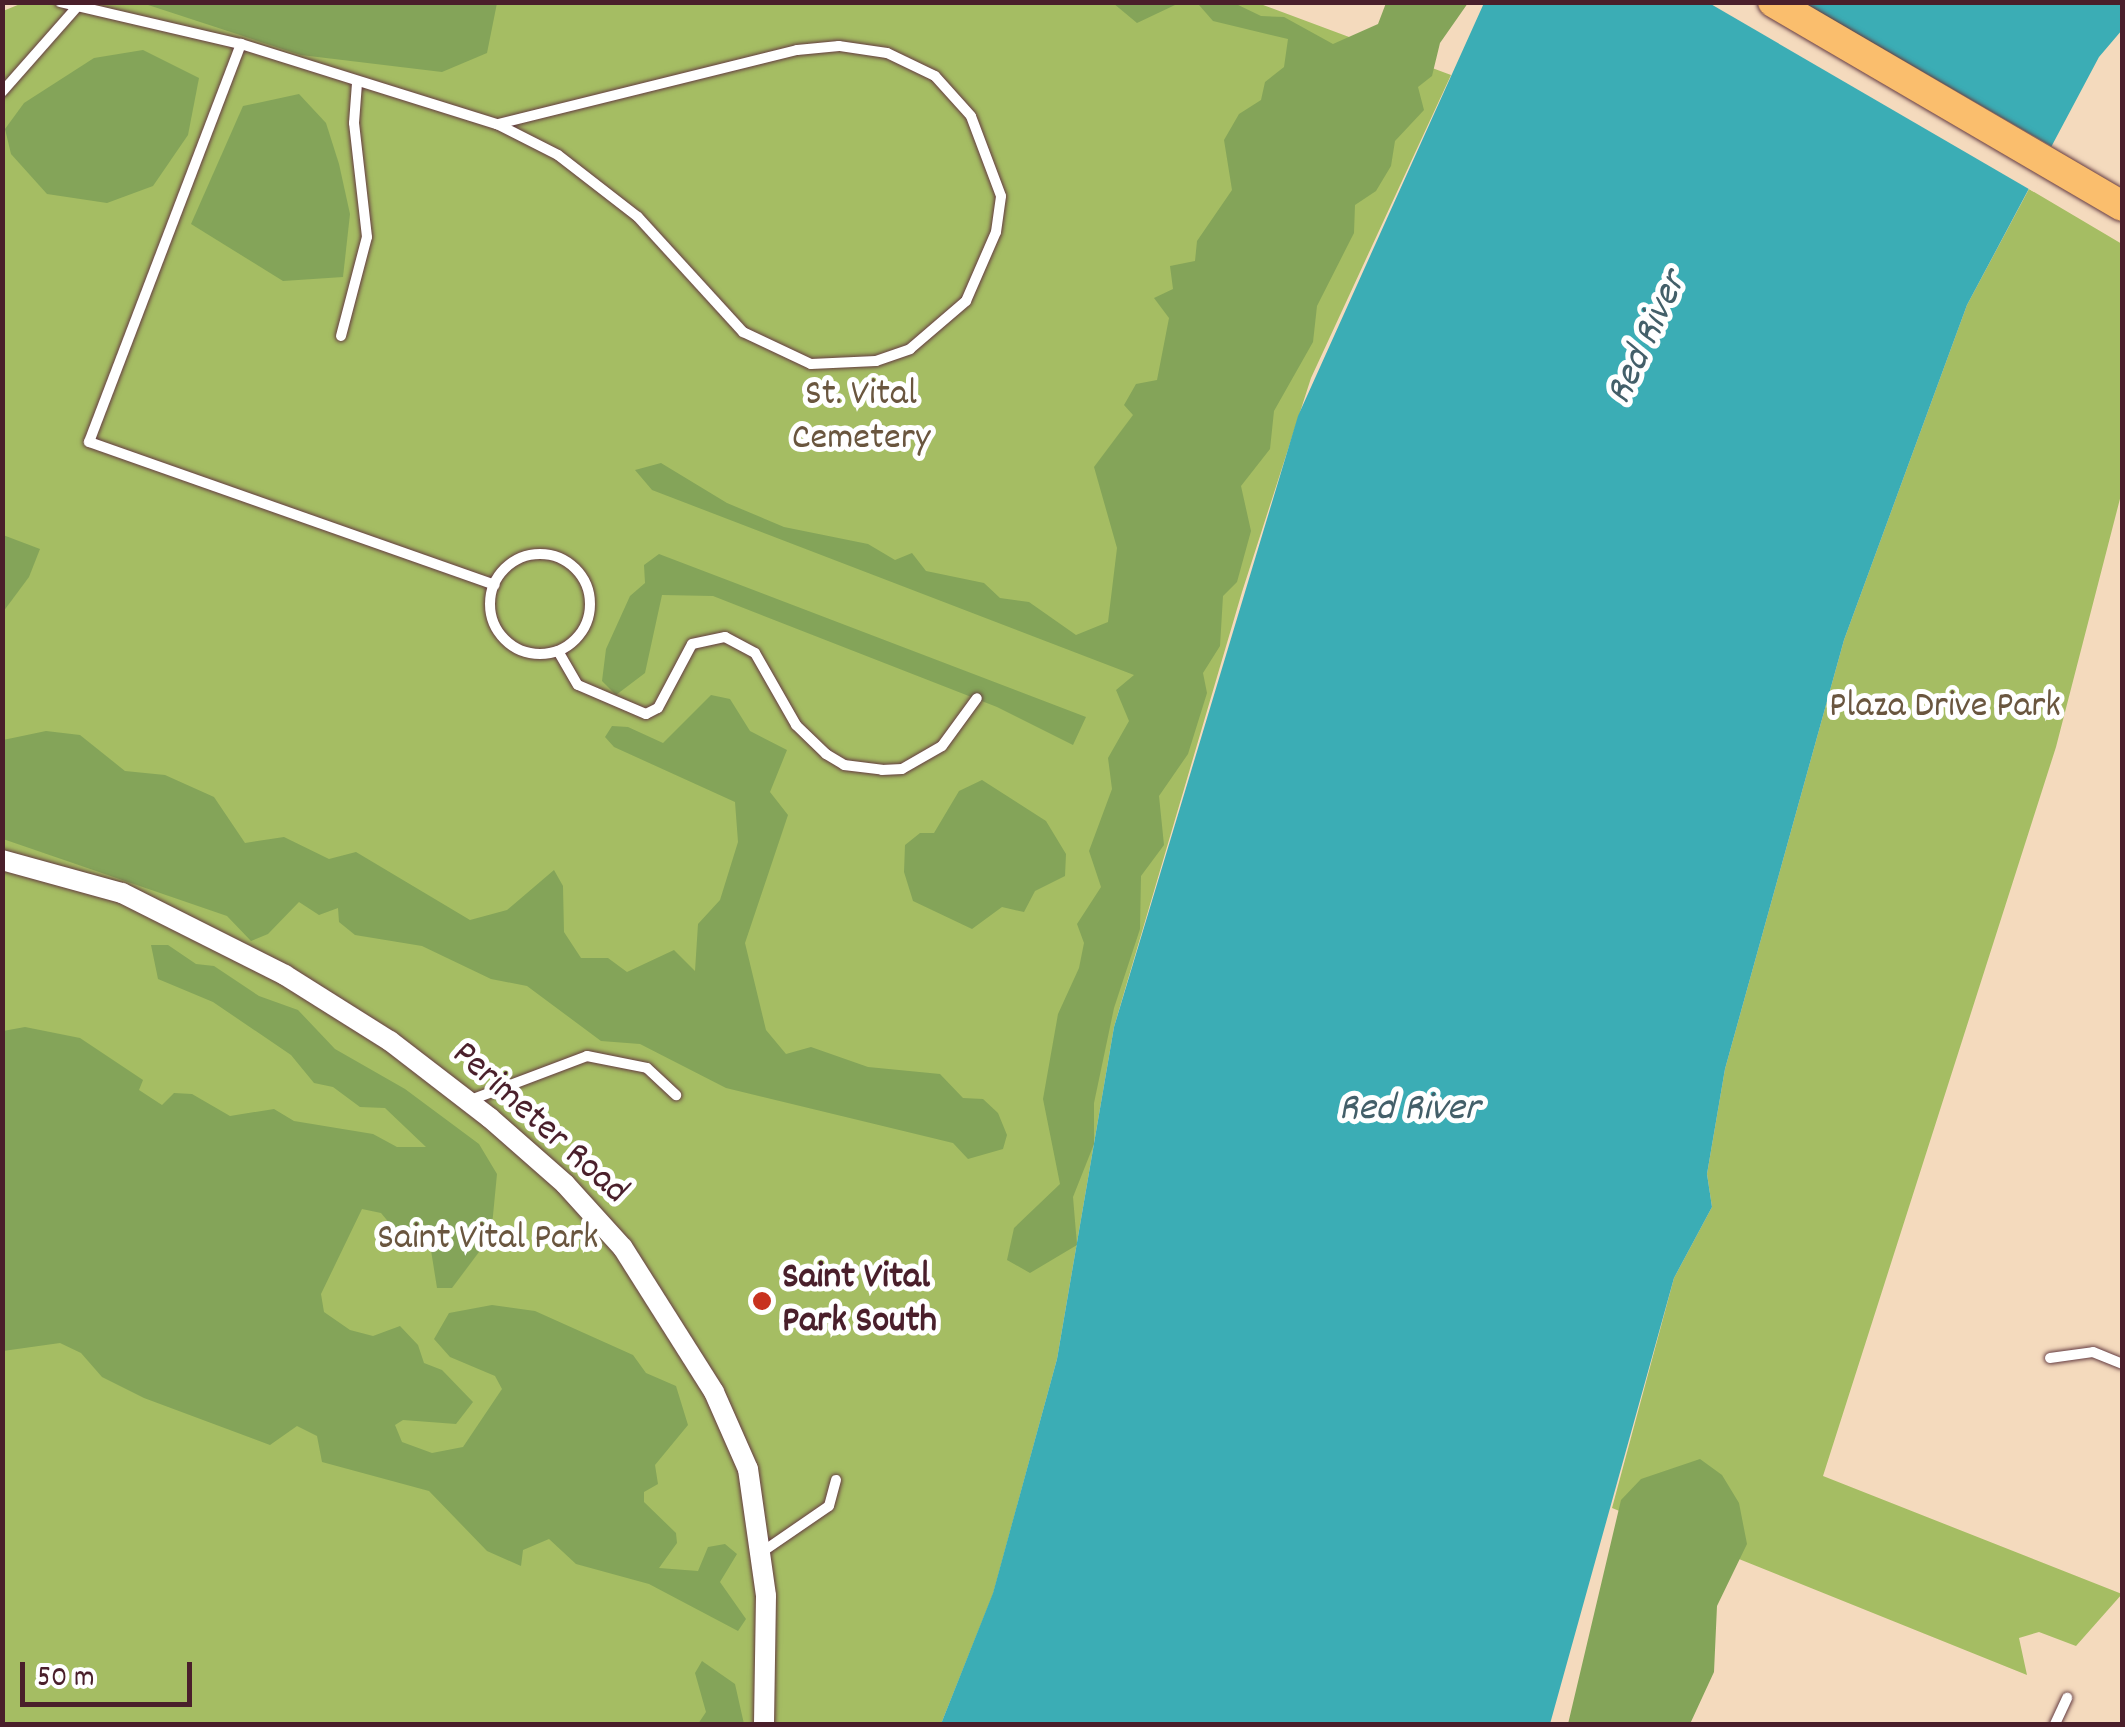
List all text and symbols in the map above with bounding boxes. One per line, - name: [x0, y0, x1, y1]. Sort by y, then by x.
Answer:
- water label: Red River: [1597, 265, 1701, 413]
- park label: St. Vital Cemetery: [792, 373, 930, 462]
- park label: Plaza Drive Park: [1829, 685, 2061, 731]
- street label: Perimeter Road: [441, 1033, 637, 1215]
- water label: Red River: [1339, 1087, 1479, 1135]
- park label: Saint Vital Park: [377, 1217, 599, 1263]
- place label: Saint Vital Park South: [782, 1256, 937, 1346]
- marker: Saint Vital Park South: [751, 1290, 773, 1312]
- scale bar: [25, 1642, 198, 1704]
- text: 50 m: [37, 1658, 95, 1701]

